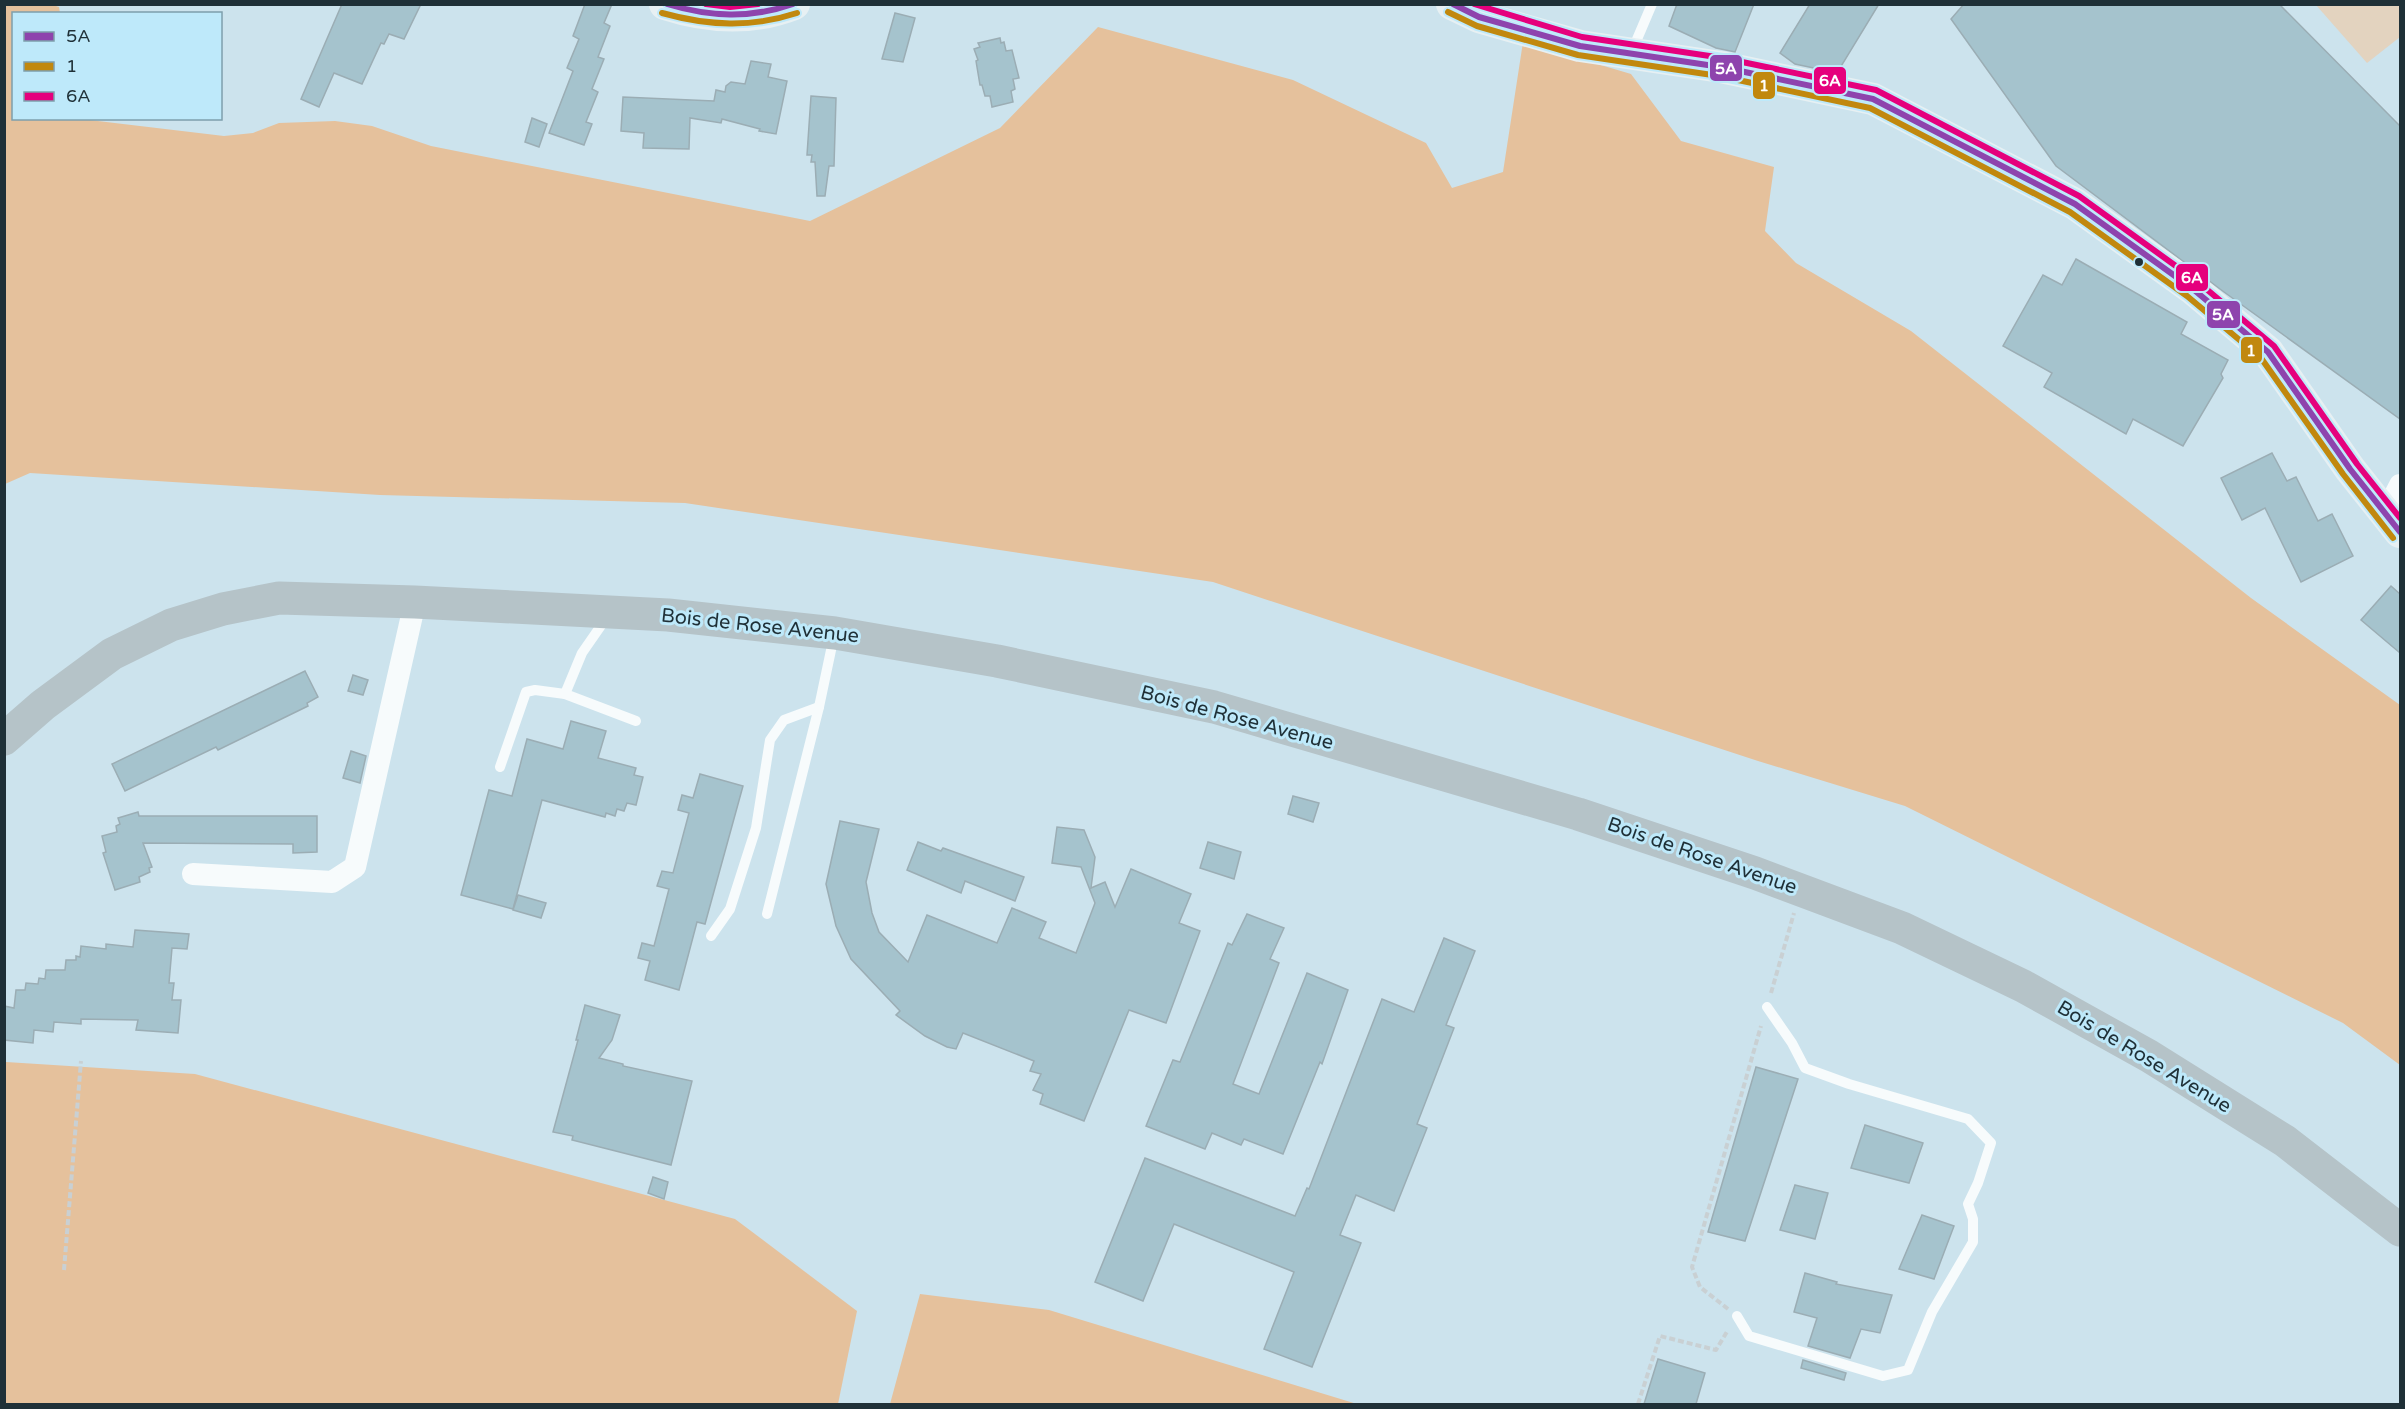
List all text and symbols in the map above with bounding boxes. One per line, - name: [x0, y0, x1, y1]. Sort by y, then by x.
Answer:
- legend: [12, 12, 222, 120]
- text: 5A: [66, 25, 91, 47]
- line badge: 5A: [1709, 54, 1743, 82]
- text: 1: [66, 55, 77, 77]
- text: 5A: [1715, 59, 1737, 79]
- line badge: 6A: [1813, 66, 1847, 95]
- line badge: 1: [1752, 71, 1776, 100]
- text: 6A: [1819, 71, 1841, 91]
- text: 1: [1759, 76, 1769, 96]
- text: 6A: [66, 85, 91, 107]
- unlabelled marker: [2133, 256, 2145, 268]
- line badge: 6A: [2175, 263, 2209, 292]
- text: 6A: [2181, 268, 2203, 288]
- line badge: 5A: [2206, 300, 2241, 329]
- text: 5A: [2212, 305, 2234, 325]
- line badge: 1: [2240, 336, 2263, 364]
- text: 1: [2246, 341, 2256, 361]
- street label: Bois de Rose Avenue: [660, 604, 860, 648]
- street label: Bois de Rose Avenue: [1138, 681, 1336, 755]
- street label: Bois de Rose Avenue: [1604, 812, 1800, 900]
- street label: Bois de Rose Avenue: [2053, 995, 2235, 1119]

